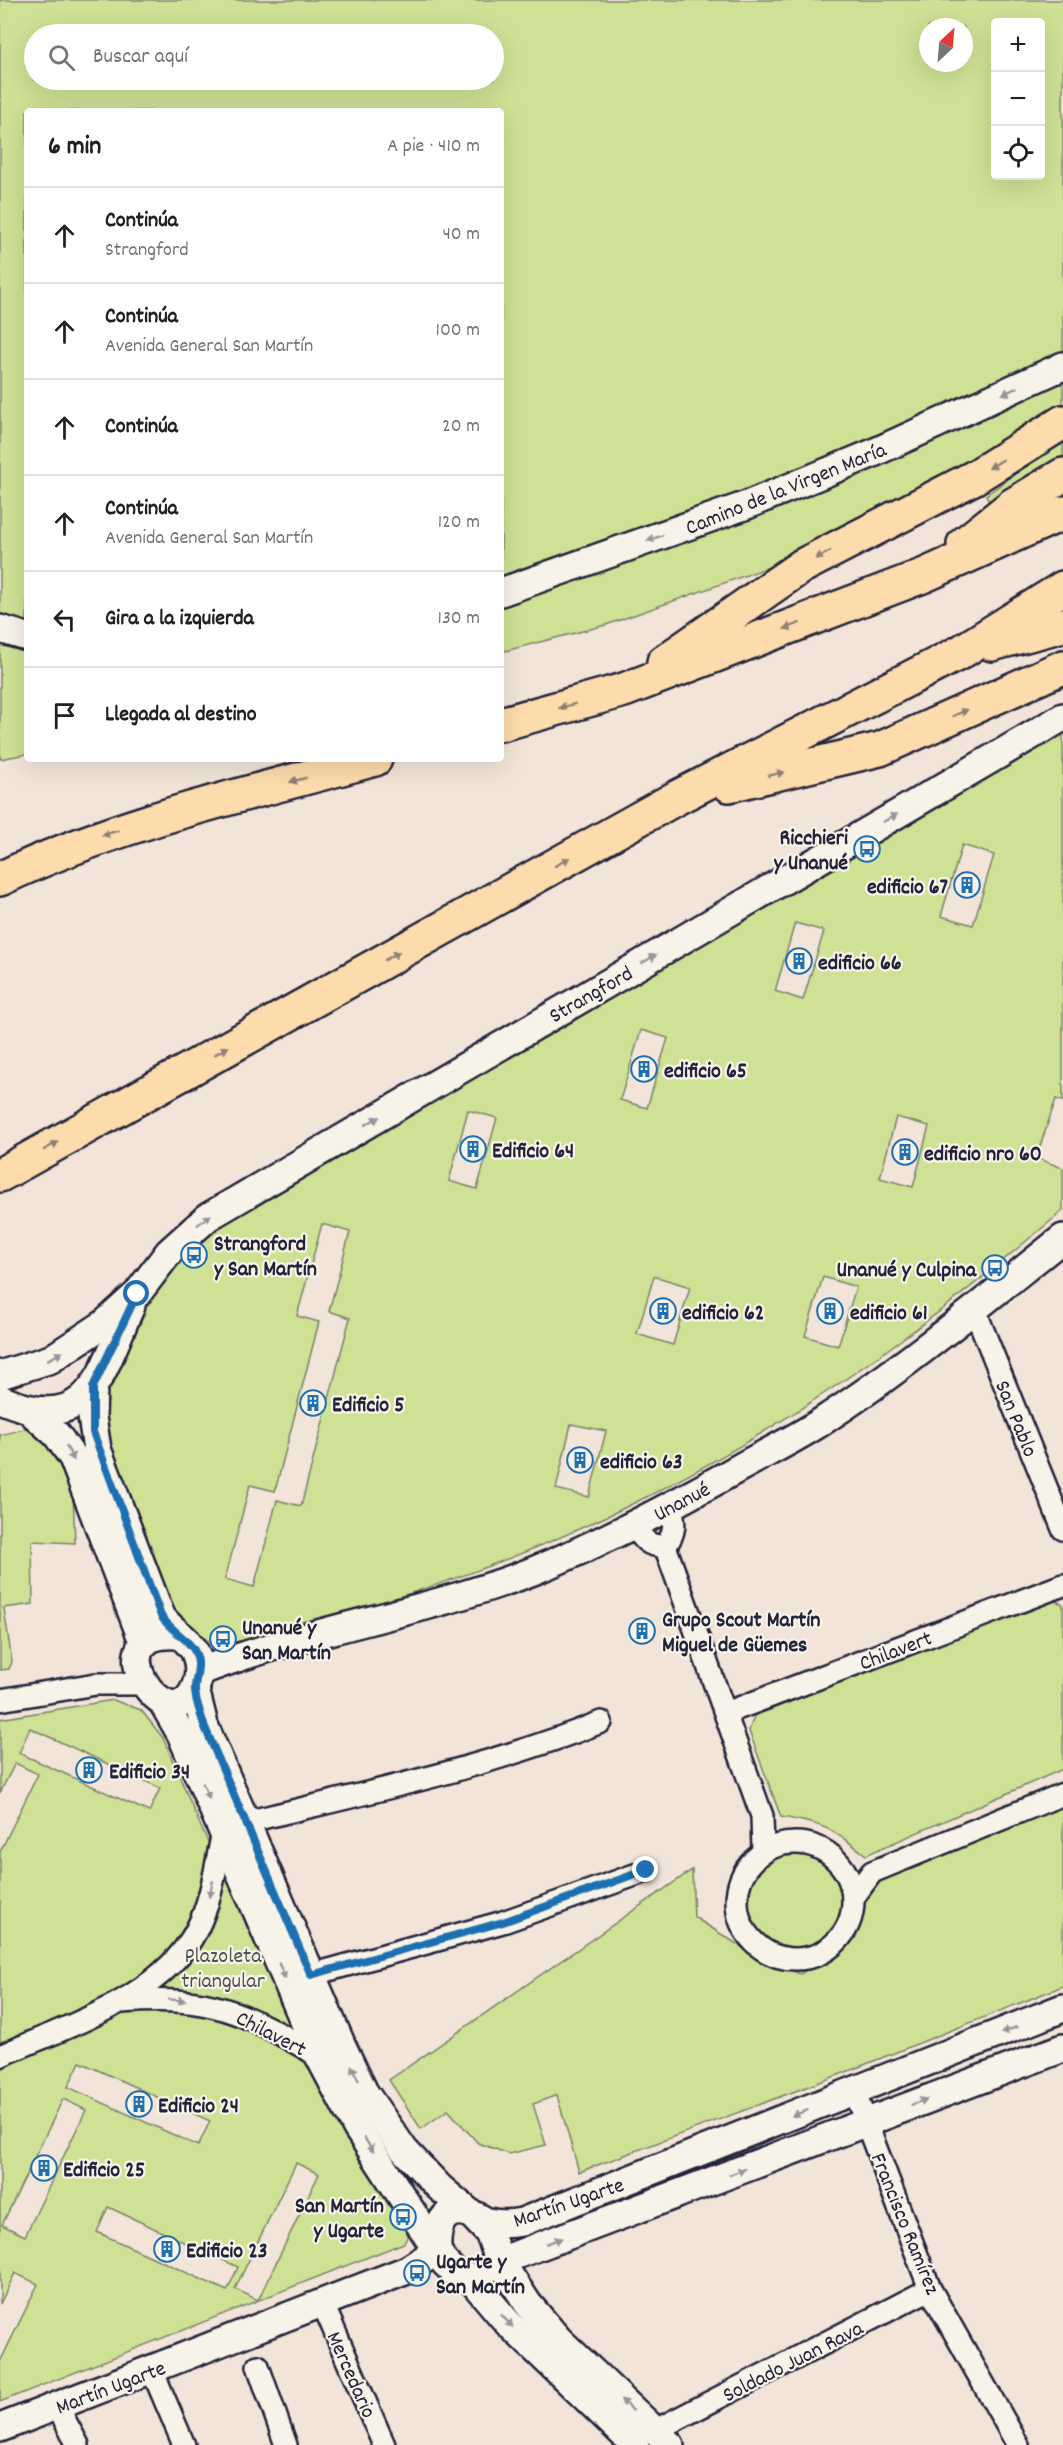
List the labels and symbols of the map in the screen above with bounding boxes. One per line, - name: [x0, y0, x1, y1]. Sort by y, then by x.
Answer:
- north arrow: [919, 18, 973, 72]
- one-way arrow: [1001, 386, 1018, 395]
- street label: Camino de la Virgen María: [681, 436, 892, 545]
- one-way arrow: [988, 458, 1004, 469]
- one-way arrow: [646, 533, 664, 543]
- one-way arrow: [815, 550, 832, 560]
- one-way arrow: [783, 622, 801, 631]
- one-way arrow: [558, 701, 576, 711]
- one-way arrow: [952, 708, 970, 718]
- one-way arrow: [767, 768, 785, 778]
- one-way arrow: [289, 776, 307, 785]
- one-way arrow: [882, 813, 899, 823]
- place label: Ricchieri y Unanué: [774, 824, 849, 880]
- one-way arrow: [101, 828, 119, 838]
- bus stop icon: Ricchieri y Unanué: [852, 834, 882, 864]
- one-way arrow: [554, 856, 570, 867]
- building icon: edificio 67: [952, 870, 982, 900]
- place label: edificio 67: [867, 873, 949, 904]
- building icon: edificio 66: [784, 946, 814, 976]
- place label: edificio 66: [818, 949, 902, 980]
- one-way arrow: [384, 951, 400, 962]
- one-way arrow: [641, 953, 657, 964]
- street label: Strangford: [544, 960, 639, 1032]
- one-way arrow: [213, 1046, 230, 1056]
- building icon: edificio 65: [629, 1054, 659, 1084]
- place label: edificio 65: [664, 1057, 747, 1088]
- one-way arrow: [364, 1115, 380, 1126]
- building icon: Edificio 64: [458, 1134, 488, 1164]
- place label: Edificio 64: [492, 1137, 574, 1168]
- building icon: edificio nro 60: [890, 1137, 920, 1167]
- place label: edificio nro 60: [924, 1140, 1042, 1171]
- one-way arrow: [43, 1141, 60, 1151]
- one-way arrow: [197, 1215, 212, 1227]
- place label: Strangford y San Martín: [214, 1230, 317, 1286]
- bus stop icon: Strangford y San Martín: [179, 1240, 209, 1270]
- bus stop icon: Unanué y Culpina: [980, 1253, 1010, 1283]
- place label: Unanué y Culpina: [837, 1256, 977, 1287]
- route start: [123, 1280, 149, 1306]
- building icon: edificio 62: [648, 1296, 678, 1326]
- building icon: edificio 61: [815, 1296, 845, 1326]
- place label: edificio 62: [682, 1299, 764, 1330]
- place label: edificio 61: [850, 1299, 927, 1330]
- one-way arrow: [47, 1351, 64, 1361]
- street label: San Pablo: [985, 1376, 1044, 1462]
- building icon: Edificio 5: [298, 1388, 328, 1418]
- place label: Edificio 5: [332, 1391, 404, 1422]
- one-way arrow: [65, 1445, 75, 1462]
- building icon: edificio 63: [565, 1445, 595, 1475]
- place label: edificio 63: [600, 1448, 682, 1479]
- street label: Unanué: [649, 1475, 717, 1531]
- place label: Grupo Scout Martín Miguel de Güemes: [662, 1606, 820, 1662]
- place label: Unanué y San Martín: [242, 1614, 331, 1670]
- building icon: Grupo Scout Martín Miguel de Güemes: [627, 1616, 657, 1646]
- bus stop icon: Unanué y San Martín: [208, 1624, 238, 1654]
- street label: Chilavert: [855, 1624, 937, 1680]
- building icon: Edificio 34: [74, 1755, 104, 1785]
- place label: Edificio 34: [109, 1758, 190, 1789]
- one-way arrow: [201, 1783, 210, 1800]
- route end: [632, 1856, 658, 1882]
- one-way arrow: [205, 1880, 215, 1898]
- park label: Plazoleta triangular: [181, 1942, 266, 1998]
- one-way arrow: [277, 1962, 287, 1980]
- one-way arrow: [167, 1995, 186, 2005]
- street label: Chilavert: [230, 2004, 311, 2066]
- one-way arrow: [999, 2025, 1017, 2035]
- one-way arrow: [350, 2064, 359, 2081]
- building icon: Edificio 24: [124, 2089, 154, 2119]
- place label: Edificio 24: [158, 2092, 239, 2123]
- one-way arrow: [910, 2097, 928, 2107]
- one-way arrow: [791, 2108, 809, 2118]
- one-way arrow: [363, 2137, 374, 2153]
- street label: Francisco Ramírez: [861, 2149, 947, 2301]
- building icon: Edificio 25: [29, 2153, 59, 2183]
- place label: Edificio 25: [63, 2156, 145, 2187]
- one-way arrow: [728, 2166, 746, 2176]
- street label: Martín Ugarte: [510, 2171, 629, 2238]
- place label: San Martín y Ugarte: [295, 2192, 384, 2248]
- bus stop icon: San Martín y Ugarte: [388, 2202, 418, 2232]
- building icon: Edificio 23: [152, 2234, 182, 2264]
- one-way arrow: [546, 2235, 564, 2245]
- place label: Edificio 23: [186, 2237, 268, 2268]
- place label: Ugarte y San Martín: [436, 2248, 525, 2304]
- bus stop icon: Ugarte y San Martín: [402, 2258, 432, 2288]
- one-way arrow: [500, 2313, 513, 2328]
- street label: Soldado Juan Rava: [718, 2314, 870, 2412]
- street label: Mercedario: [317, 2327, 383, 2424]
- street label: Martín Ugarte: [52, 2354, 171, 2424]
- one-way arrow: [619, 2398, 634, 2412]

